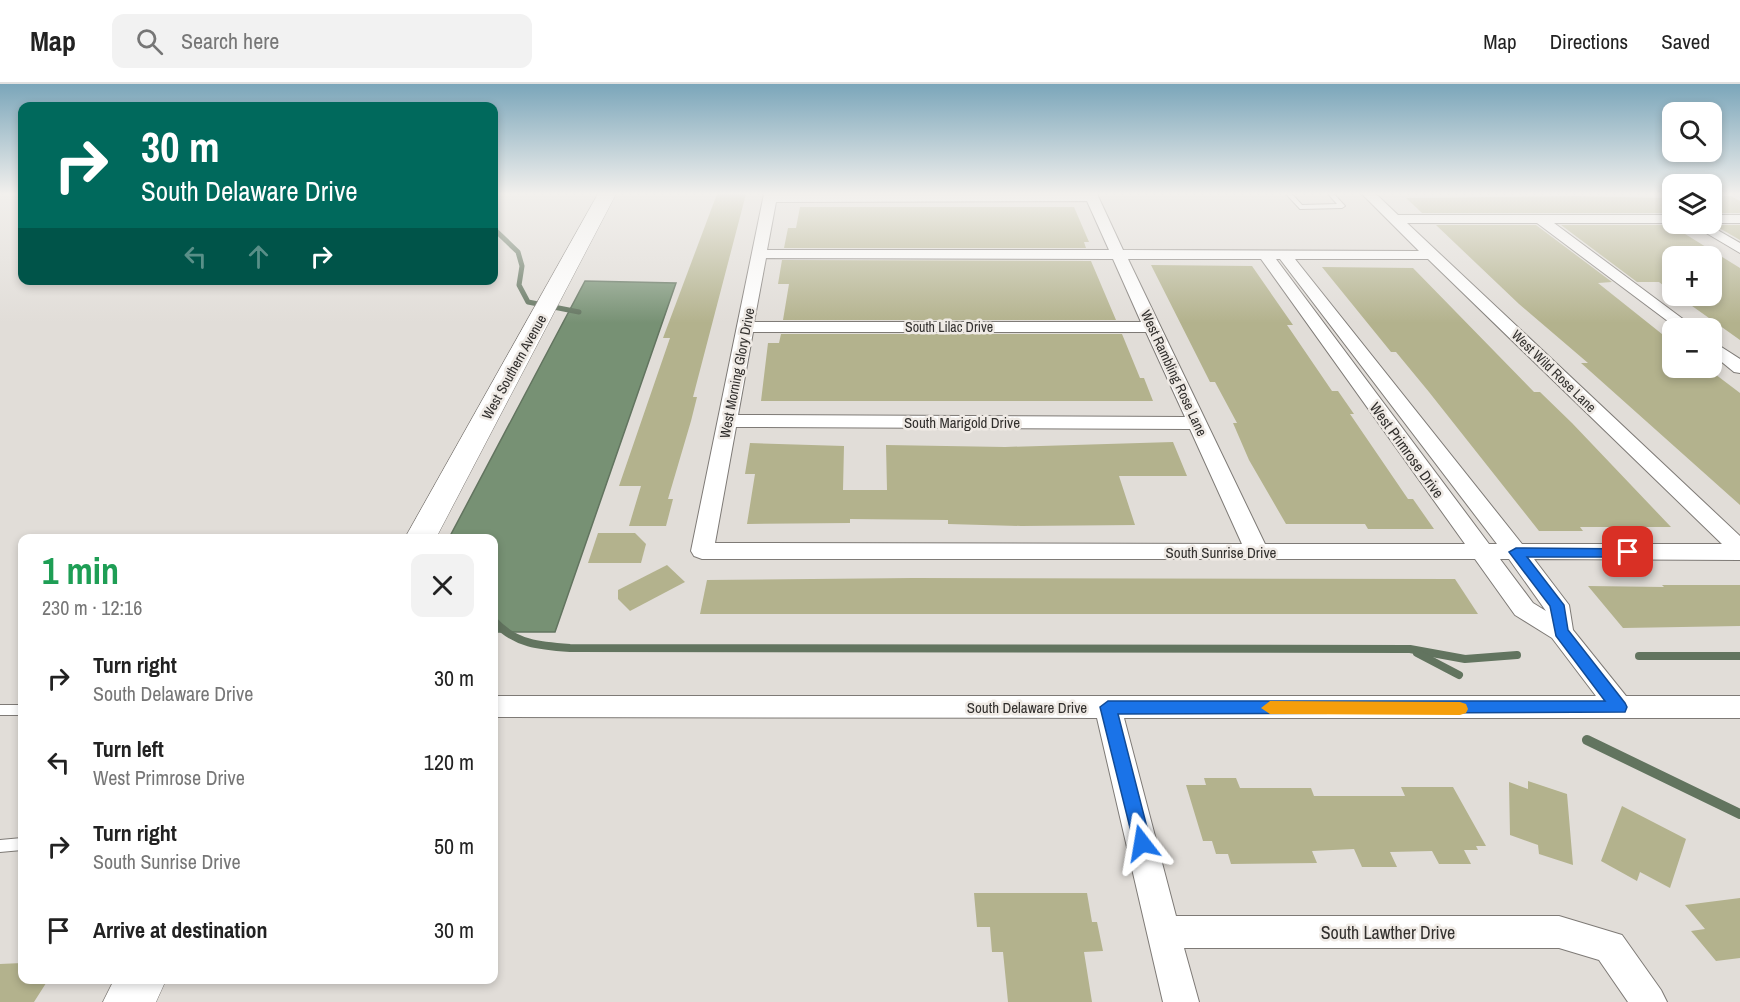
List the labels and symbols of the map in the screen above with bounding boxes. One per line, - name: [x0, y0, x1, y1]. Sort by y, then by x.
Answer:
- street label: West Morning Glory Drive: [716, 306, 758, 440]
- street label: West Rambling Rose Lane: [1137, 307, 1211, 439]
- street label: West Southern Avenue: [478, 311, 550, 423]
- street label: South Lilac Drive: [905, 318, 993, 336]
- street label: West Wild Rose Lane: [1508, 326, 1600, 416]
- street label: West Primrose Drive: [1365, 398, 1449, 502]
- street label: South Marigold Drive: [904, 412, 1020, 433]
- pin: [1602, 526, 1653, 577]
- street label: South Sunrise Drive: [1166, 542, 1277, 563]
- street label: South Delaware Drive: [967, 697, 1087, 718]
- position arrow: [1110, 811, 1174, 875]
- street label: South Lawther Drive: [1321, 920, 1455, 945]

